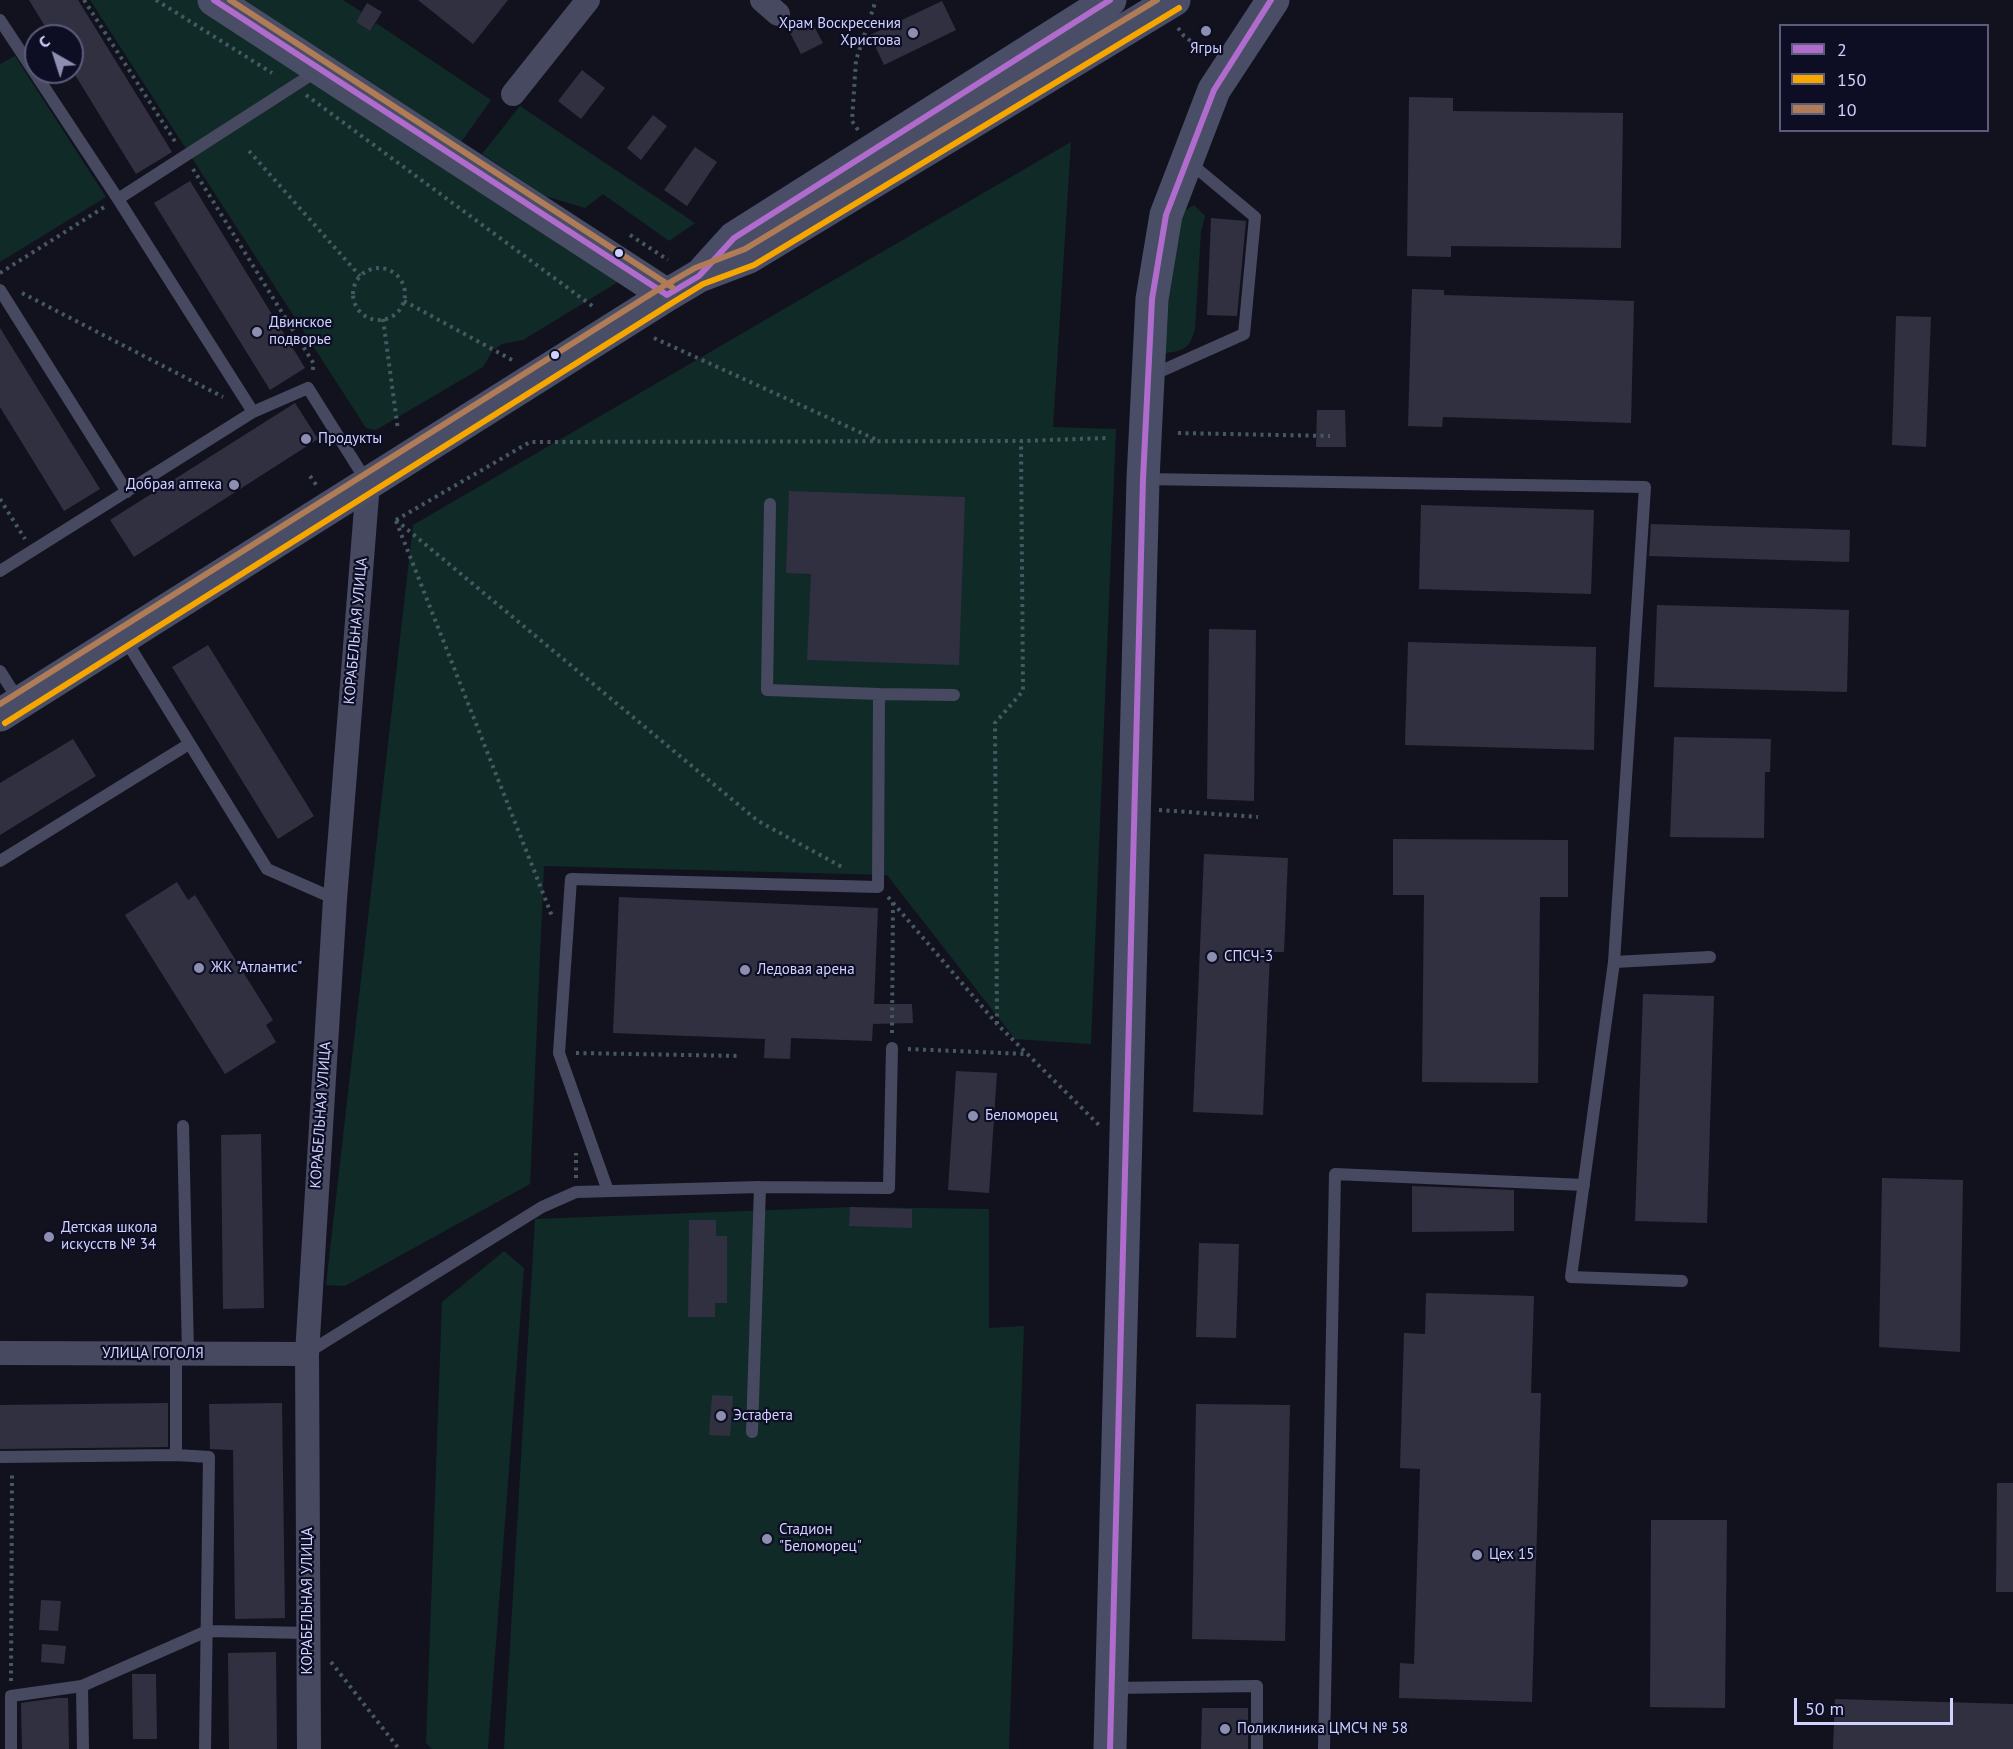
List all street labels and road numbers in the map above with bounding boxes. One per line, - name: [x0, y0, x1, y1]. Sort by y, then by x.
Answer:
- street label: КОРАБЕЛЬНАЯ УЛИЦА: [341, 557, 371, 705]
- street label: КОРАБЕЛЬНАЯ УЛИЦА: [307, 1041, 335, 1189]
- street label: УЛИЦА ГОГОЛЯ: [102, 1345, 204, 1363]
- street label: КОРАБЕЛЬНАЯ УЛИЦА: [299, 1527, 317, 1675]

